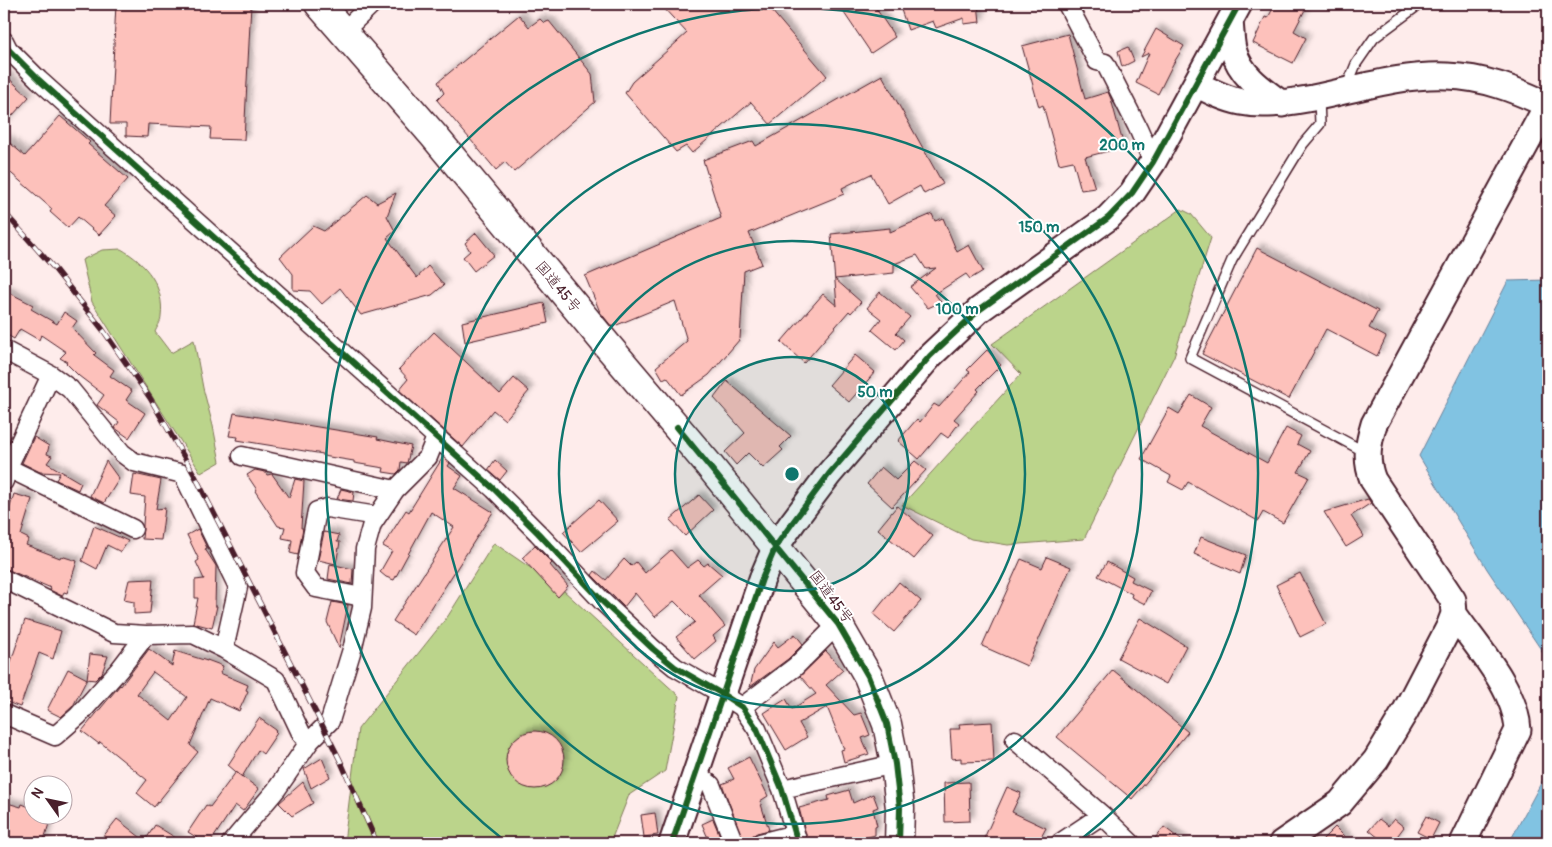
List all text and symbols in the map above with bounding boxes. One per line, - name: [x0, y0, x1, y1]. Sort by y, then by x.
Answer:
- text: 200 m: [1099, 136, 1145, 155]
- text: 150 m: [1019, 218, 1059, 237]
- street label: 国道45号: [531, 257, 585, 317]
- text: 100 m: [936, 300, 978, 319]
- text: 50 m: [858, 383, 892, 402]
- centre of rings: [783, 465, 801, 483]
- street label: 国道45号: [805, 567, 857, 627]
- north arrow: [22, 774, 72, 824]
- text: N: [28, 785, 47, 802]

